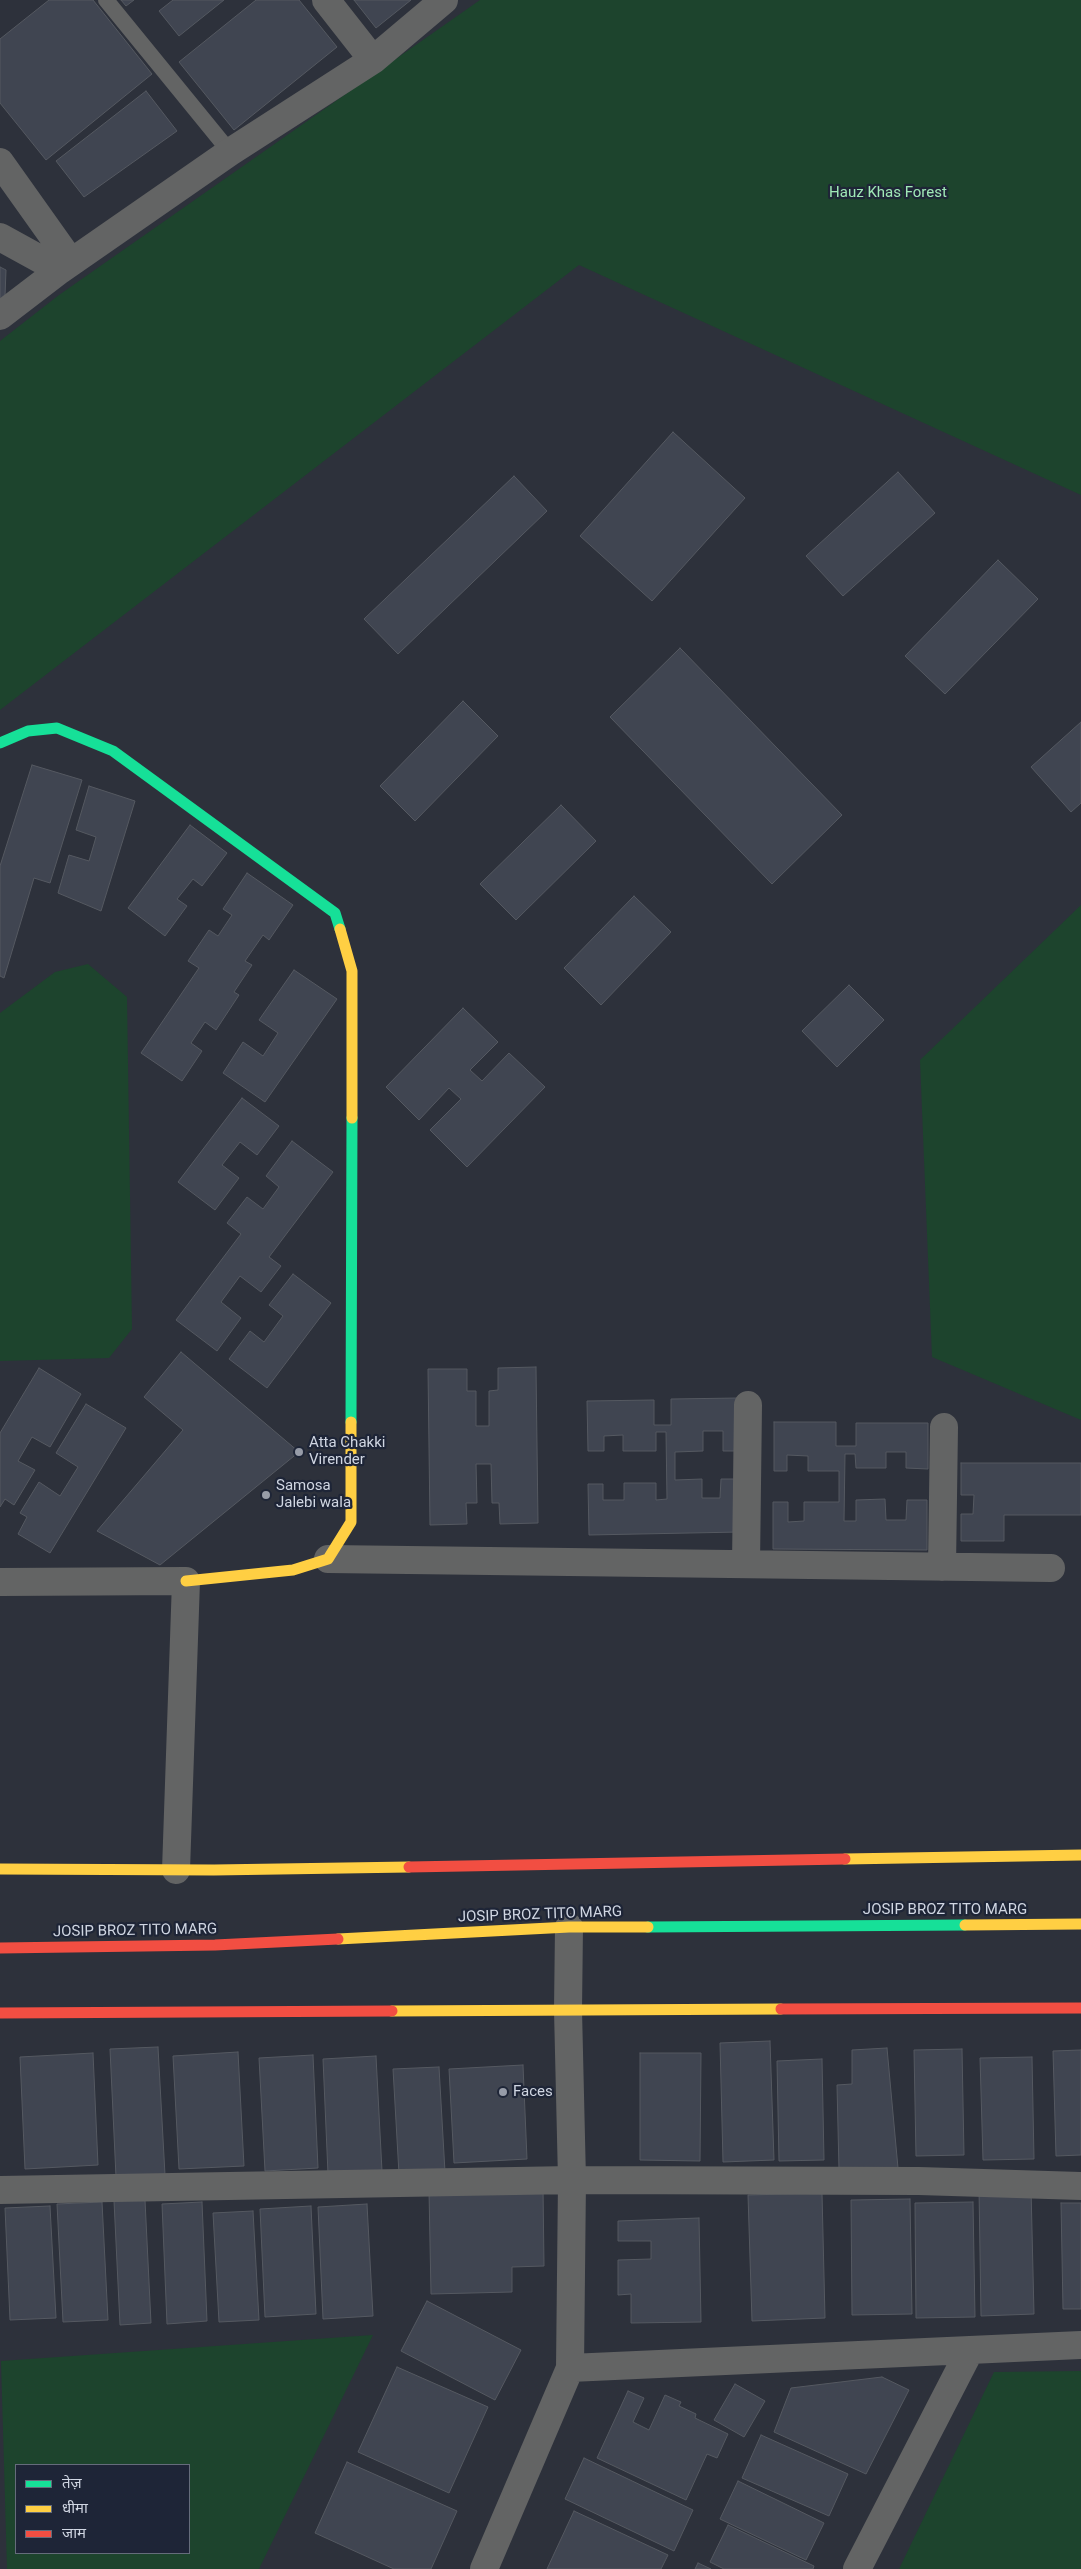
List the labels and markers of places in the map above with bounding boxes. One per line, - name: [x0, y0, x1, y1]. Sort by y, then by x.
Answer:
- place label: Atta Chakki Virender: [309, 1434, 385, 1469]
- marker: Atta Chakki Virender: [293, 1446, 305, 1458]
- place label: Samosa Jalebi wala: [276, 1477, 351, 1512]
- marker: Samosa Jalebi wala: [260, 1489, 272, 1501]
- place label: Faces: [513, 2083, 553, 2101]
- marker: Faces: [497, 2086, 509, 2098]

